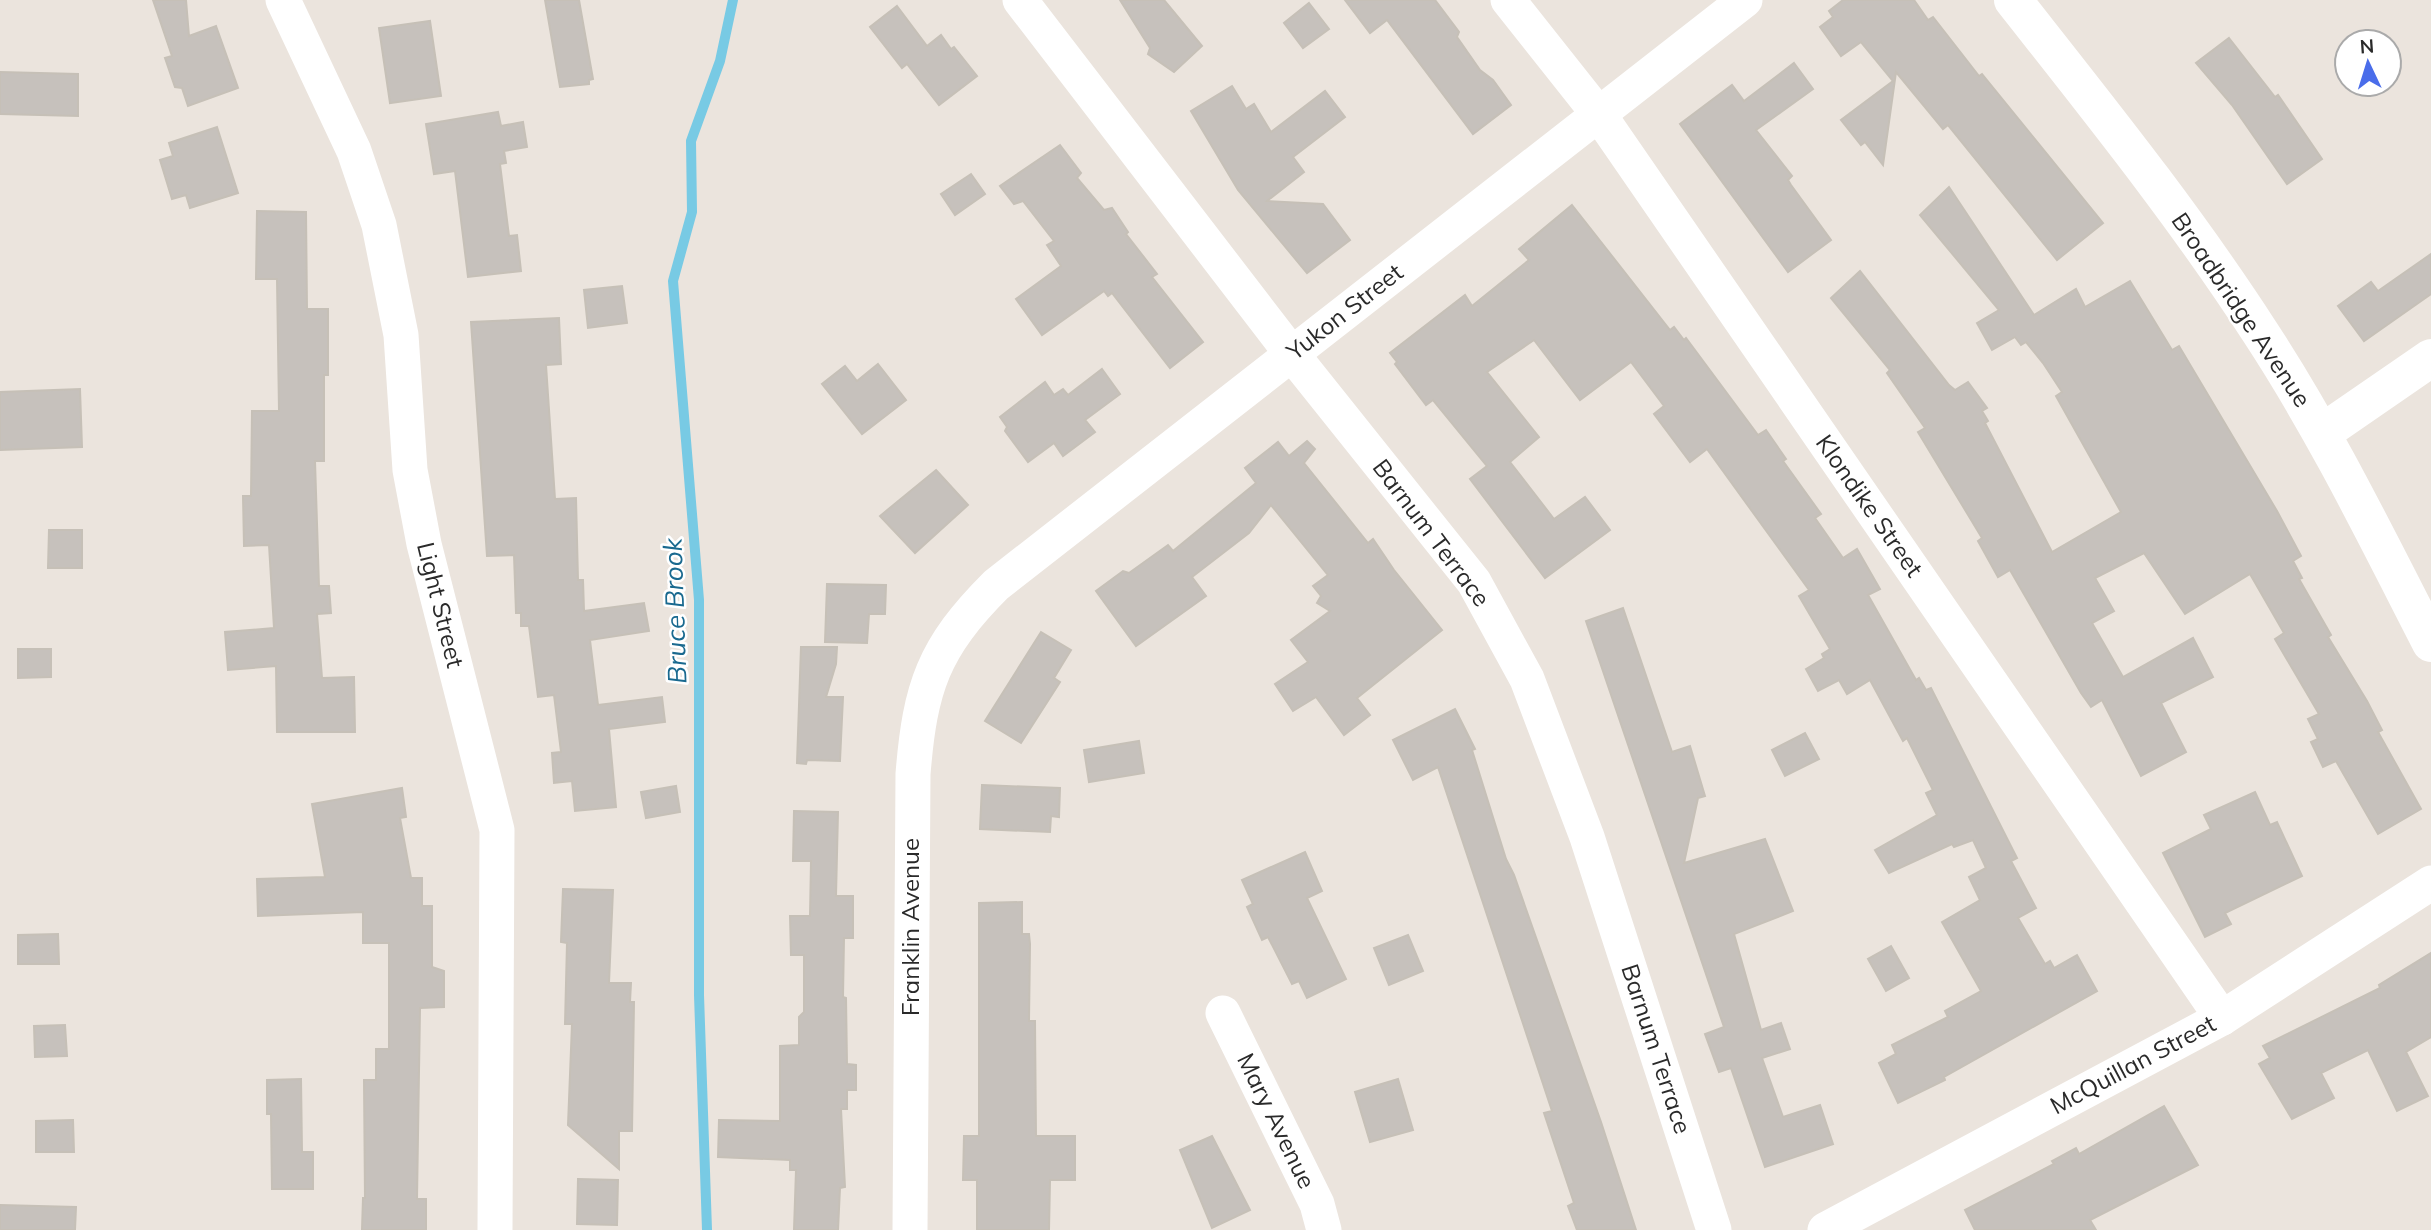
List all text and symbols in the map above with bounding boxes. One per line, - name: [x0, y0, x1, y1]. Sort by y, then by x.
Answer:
- north arrow: [2333, 28, 2403, 98]
- text: N: [2359, 34, 2375, 59]
- street label: Broadbridge Avenue: [2166, 207, 2318, 412]
- street label: Yukon Street: [1280, 257, 1408, 366]
- street label: Klondike Street: [1810, 429, 1930, 582]
- street label: Barnum Terrace: [1367, 453, 1497, 612]
- water label: Bruce Brook: [655, 537, 694, 684]
- street label: Light Street: [411, 539, 471, 671]
- street label: Franklin Avenue: [895, 838, 925, 1016]
- street label: Barnum Terrace: [1615, 960, 1699, 1137]
- street label: McQuillan Street: [2045, 1008, 2220, 1120]
- street label: Mary Avenue: [1231, 1048, 1323, 1193]

